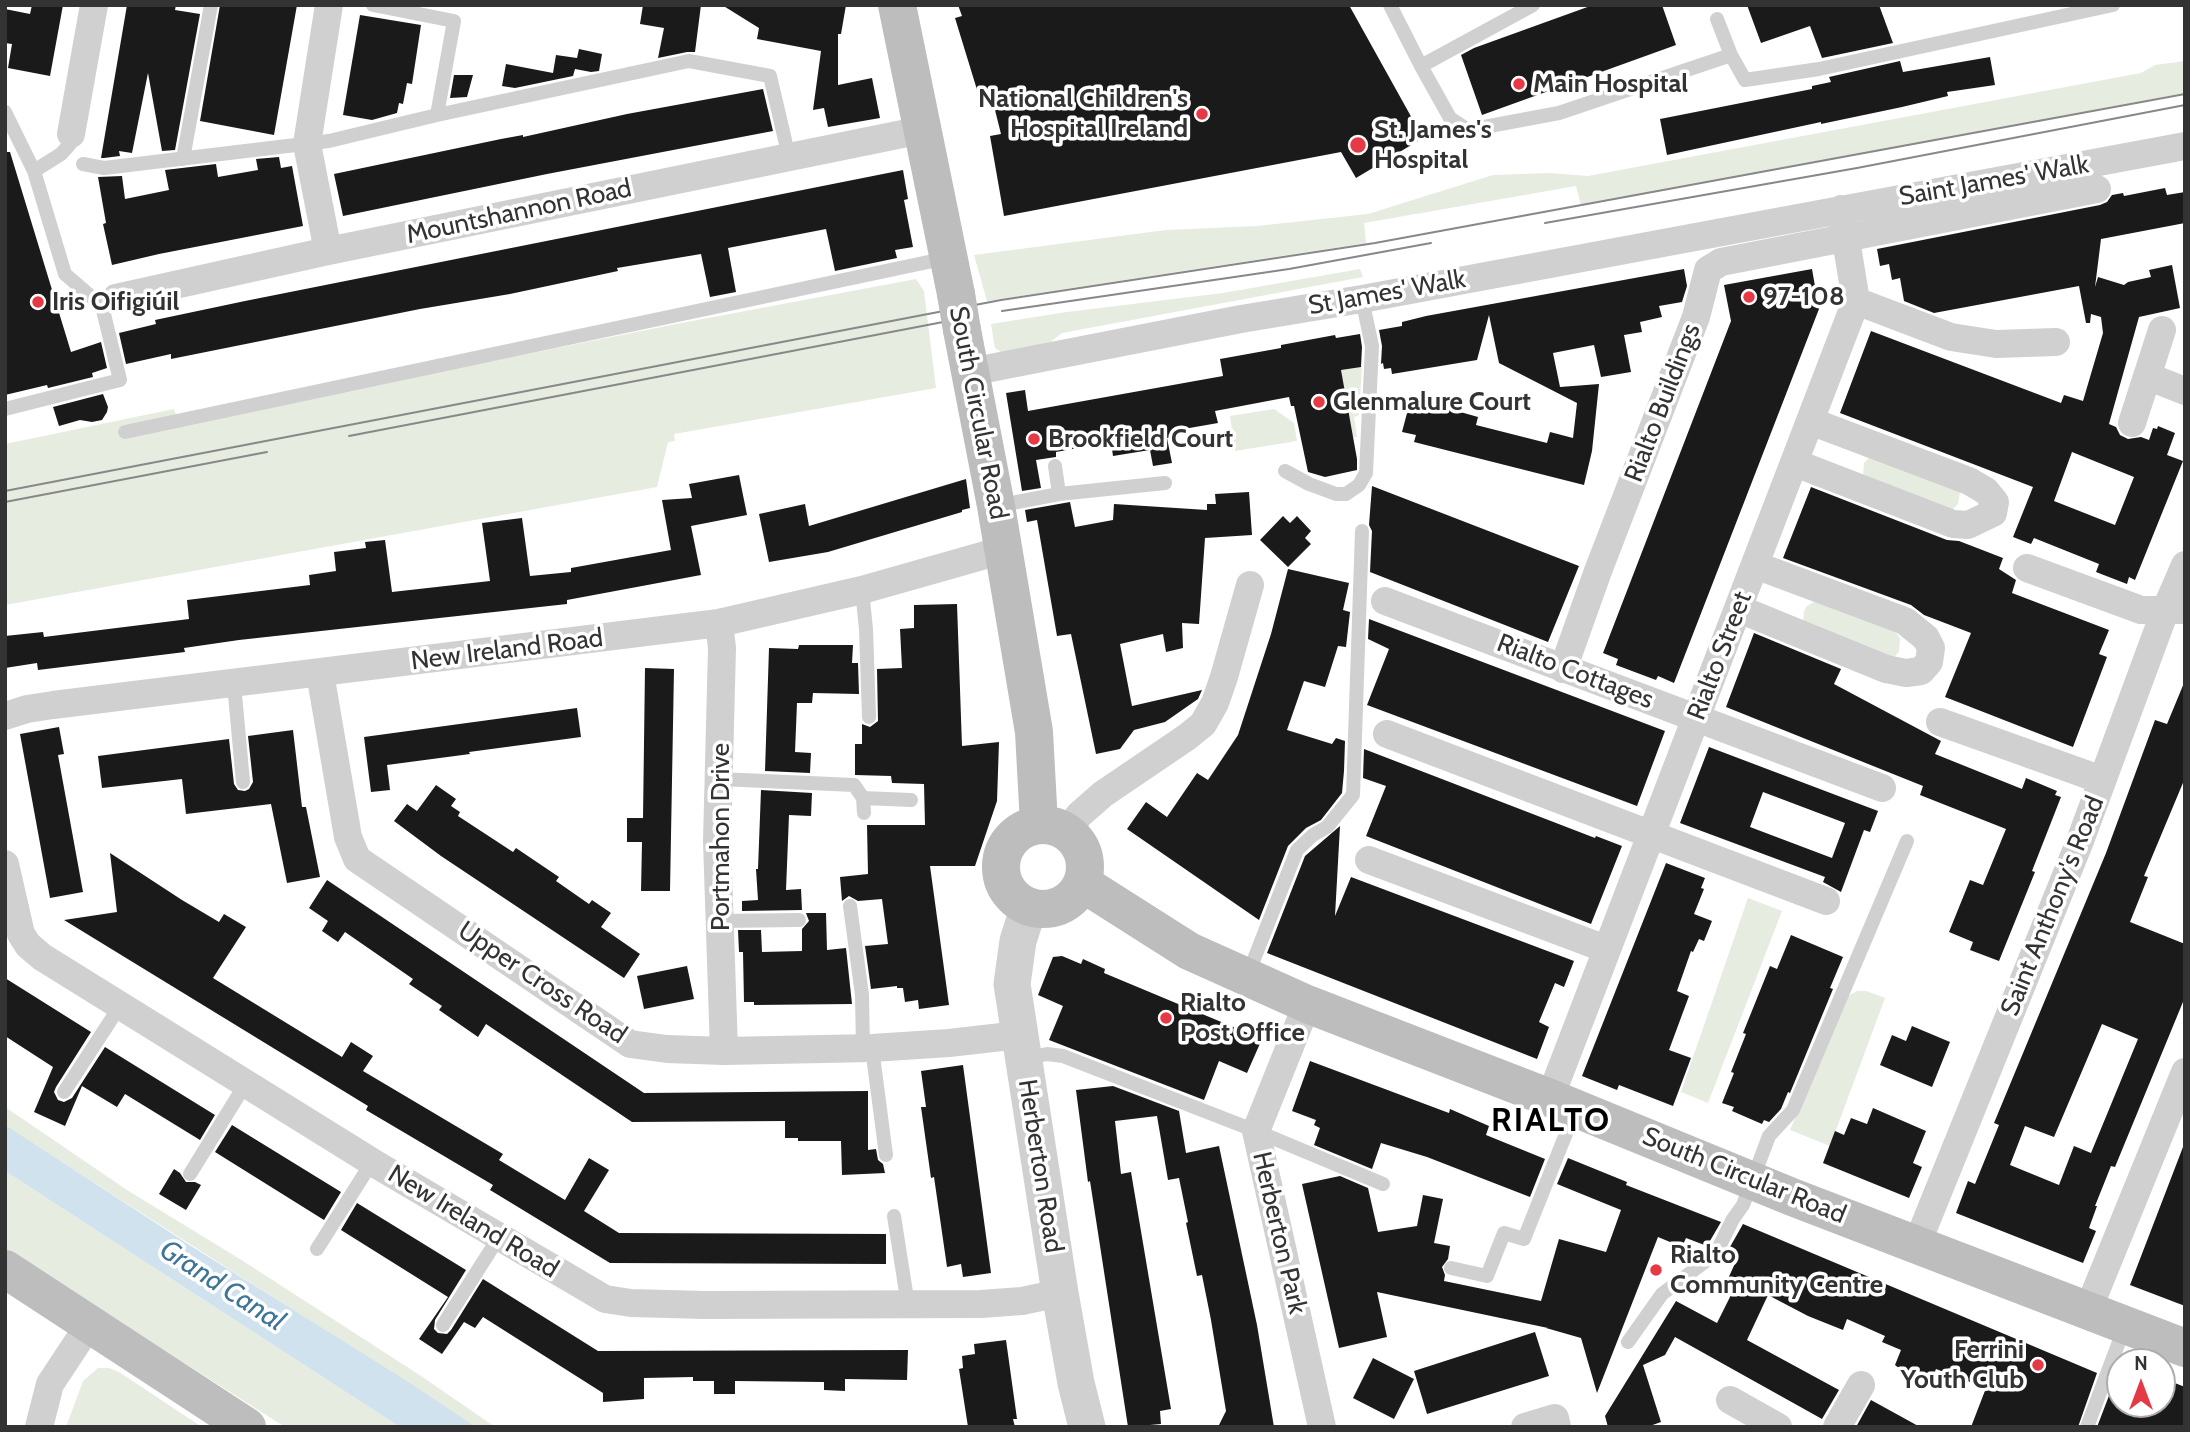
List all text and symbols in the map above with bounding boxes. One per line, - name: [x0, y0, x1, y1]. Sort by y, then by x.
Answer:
- place label: Main Hospital: [1533, 68, 1688, 100]
- marker: Main Hospital: [1511, 76, 1527, 92]
- place label: National Children's Hospital Ireland: [978, 83, 1188, 144]
- marker: National Children's Hospital Ireland: [1194, 106, 1210, 122]
- place label: St. James's Hospital: [1374, 114, 1492, 176]
- marker: St. James's Hospital: [1348, 135, 1368, 155]
- street label: Saint James' Walk: [1897, 149, 2091, 213]
- street label: Mountshannon Road: [404, 173, 634, 251]
- street label: St James' Walk: [1306, 264, 1468, 322]
- place label: 97-108: [1763, 281, 1845, 313]
- place label: Iris Oifigiúil: [52, 286, 179, 318]
- marker: 97-108: [1741, 289, 1757, 305]
- marker: Iris Oifigiúil: [30, 294, 46, 310]
- street label: South Circular Road: [942, 304, 1014, 522]
- street label: Rialto Buildings: [1619, 319, 1707, 487]
- place label: Glenmalure Court: [1333, 386, 1531, 418]
- marker: Glenmalure Court: [1311, 394, 1327, 410]
- place label: Brookfield Court: [1048, 423, 1233, 455]
- marker: Brookfield Court: [1026, 431, 1042, 447]
- street label: Rialto Street: [1681, 587, 1759, 725]
- street label: New Ireland Road: [409, 623, 605, 677]
- street label: Rialto Cottages: [1492, 628, 1658, 716]
- street label: Portmahon Drive: [705, 743, 737, 931]
- street label: Saint Anthony's Road: [1995, 792, 2111, 1020]
- street label: Upper Cross Road: [452, 915, 632, 1051]
- place label: Rialto Post Office: [1180, 987, 1305, 1048]
- marker: Rialto Post Office: [1158, 1010, 1174, 1026]
- street label: Herberton Road: [1011, 1077, 1069, 1255]
- district label: RIALTO: [1492, 1101, 1610, 1141]
- street label: South Circular Road: [1638, 1121, 1850, 1231]
- street label: Herberton Park: [1245, 1149, 1313, 1317]
- street label: New Ireland Road: [382, 1159, 564, 1285]
- water label: Grand Canal: [153, 1233, 291, 1339]
- place label: Rialto Community Centre: [1670, 1239, 1883, 1300]
- marker: Rialto Community Centre: [1648, 1262, 1664, 1278]
- place label: Ferrini Youth Club: [1900, 1334, 2024, 1396]
- north arrow: [2106, 1348, 2176, 1418]
- text: N: [2134, 1352, 2148, 1375]
- marker: Ferrini Youth Club: [2030, 1357, 2046, 1373]

